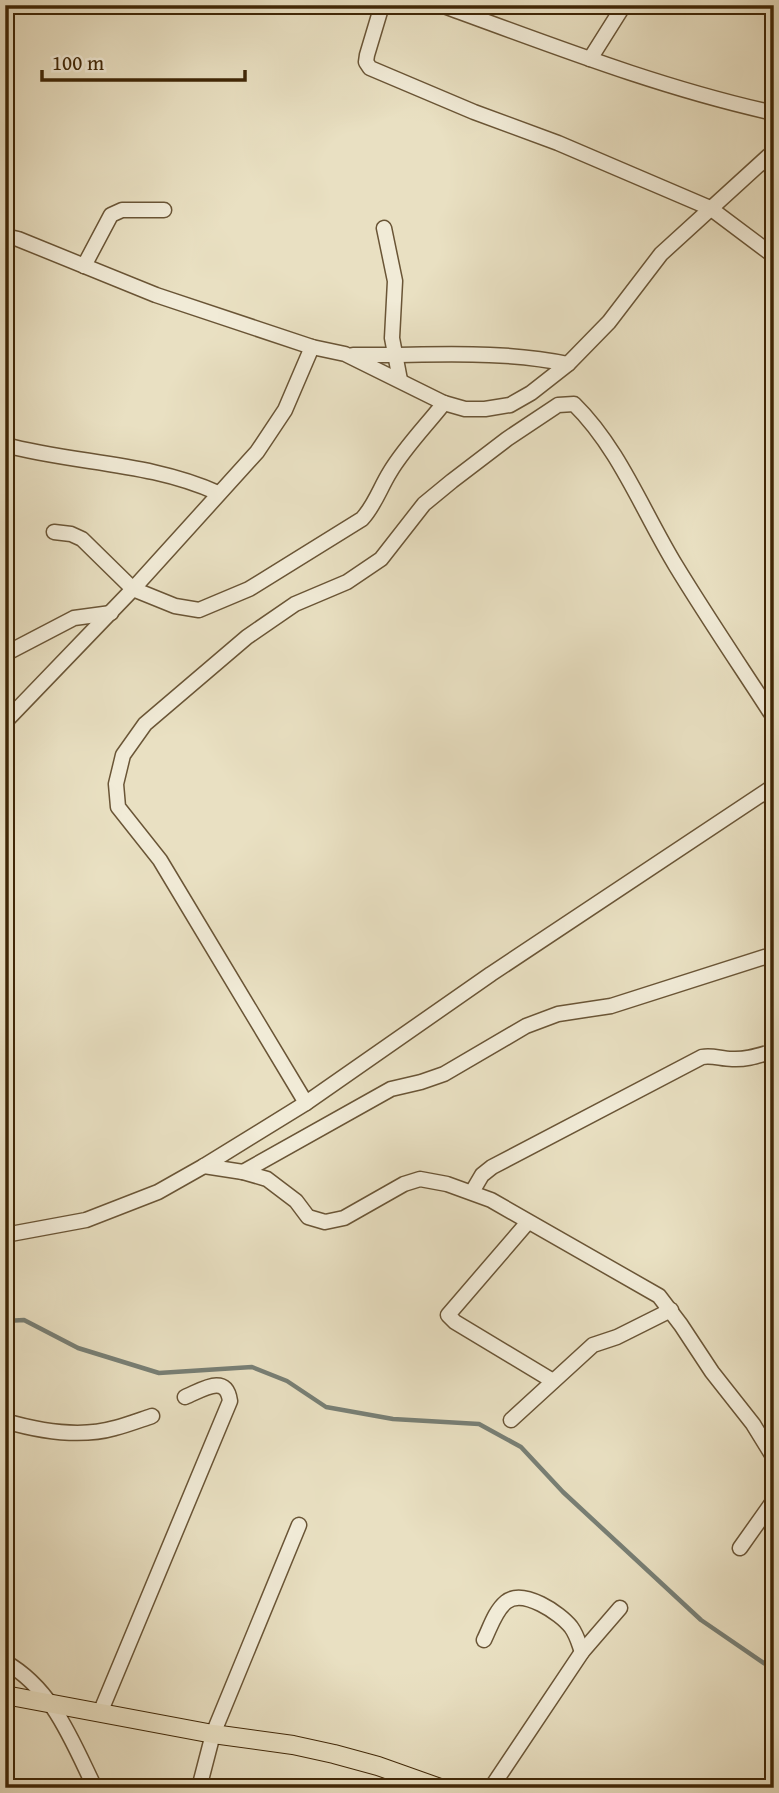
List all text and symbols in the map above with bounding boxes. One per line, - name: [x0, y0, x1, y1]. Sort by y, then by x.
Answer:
- scale bar: [42, 38, 245, 82]
- text: 100 m: [52, 47, 104, 78]

